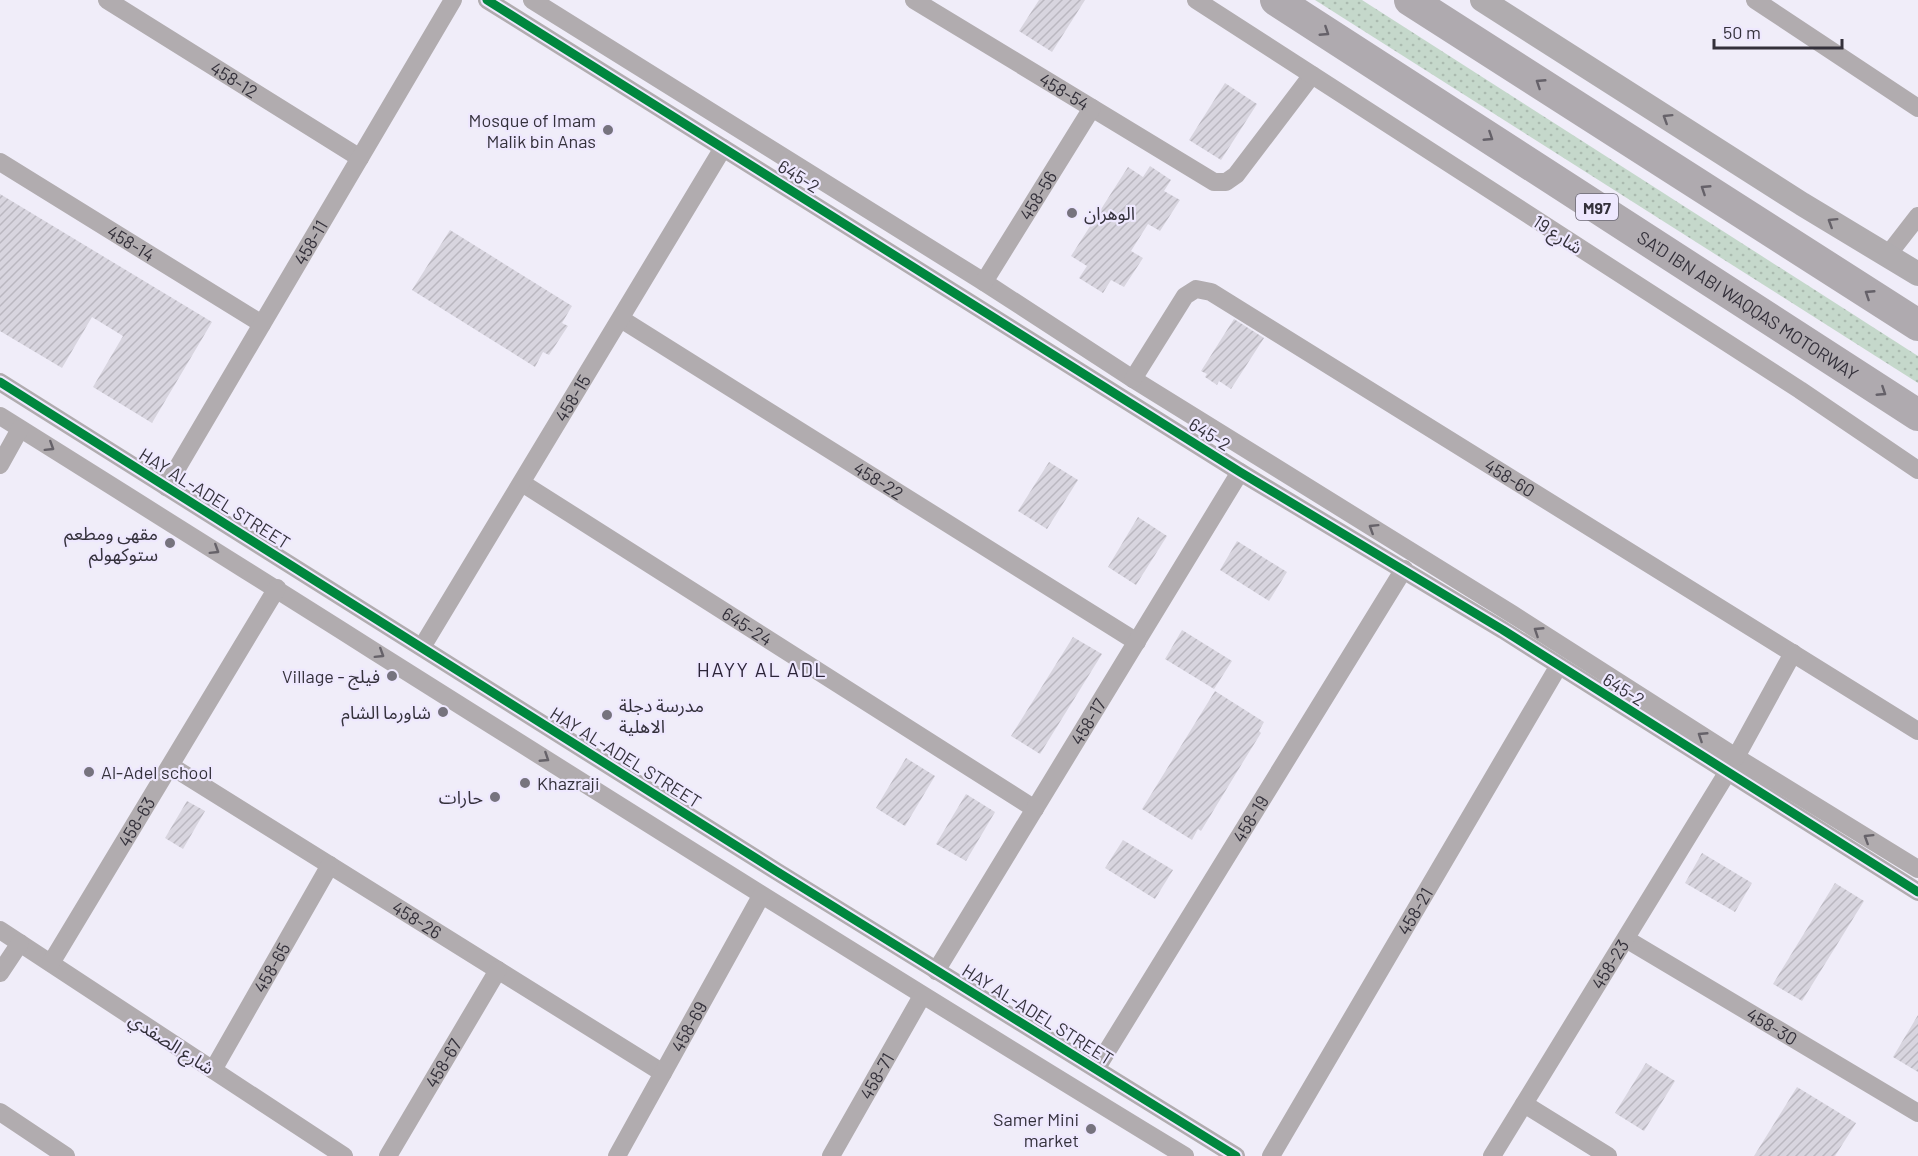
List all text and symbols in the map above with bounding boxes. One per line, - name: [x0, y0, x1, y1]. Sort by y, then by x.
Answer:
- scale bar: [1714, 12, 1842, 50]
- text: 50 m: [1723, 21, 1761, 43]
- one-way arrow: [1319, 24, 1329, 36]
- street label: 458-12: [207, 56, 262, 102]
- street label: 458-54: [1035, 68, 1094, 115]
- one-way arrow: [1536, 80, 1547, 91]
- place label: Mosque of Imam Malik bin Anas: [469, 109, 596, 152]
- one-way arrow: [1663, 114, 1674, 125]
- marker: Mosque of Imam Malik bin Anas: [601, 123, 615, 137]
- one-way arrow: [1482, 130, 1493, 141]
- street label: 645-2: [774, 155, 824, 197]
- street label: 458-56: [1014, 167, 1061, 224]
- one-way arrow: [1700, 185, 1711, 196]
- road number: M97: [1576, 194, 1618, 220]
- place label: الوهران: [1084, 202, 1135, 225]
- marker: الوهران: [1065, 206, 1079, 220]
- street label: شارع 19: [1527, 210, 1587, 261]
- street label: 458-11: [288, 216, 332, 269]
- one-way arrow: [1828, 218, 1838, 230]
- street label: 458-14: [103, 220, 159, 266]
- street label: SA'D IBN ABI WAQQAS MOTORWAY: [1633, 226, 1863, 385]
- one-way arrow: [1865, 289, 1875, 301]
- street label: 458-15: [550, 370, 595, 425]
- one-way arrow: [1876, 384, 1886, 396]
- street label: 645-2: [1185, 413, 1235, 455]
- one-way arrow: [43, 440, 54, 451]
- street label: HAY AL-ADEL STREET: [135, 443, 295, 553]
- street label: 458-60: [1481, 454, 1539, 501]
- street label: 458-22: [850, 456, 908, 504]
- place label: مقهى ومطعم ستوكهولم: [64, 522, 158, 568]
- one-way arrow: [1369, 523, 1379, 535]
- marker: مقهى ومطعم ستوكهولم: [163, 536, 177, 550]
- one-way arrow: [209, 543, 219, 555]
- street label: 645-24: [718, 602, 777, 650]
- one-way arrow: [1534, 626, 1544, 638]
- one-way arrow: [374, 646, 384, 658]
- district label: HAYY AL ADL: [697, 657, 827, 681]
- place label: Village - فيلج: [282, 665, 380, 690]
- street label: 645-2: [1599, 668, 1649, 710]
- marker: Village - فيلج: [385, 669, 399, 683]
- place label: مدرسة دجلة الاهلية: [619, 694, 704, 737]
- street label: 458-17: [1065, 694, 1111, 749]
- place label: شاورما الشام: [341, 701, 431, 727]
- street label: HAY AL-ADEL STREET: [546, 702, 706, 812]
- marker: شاورما الشام: [436, 705, 450, 719]
- marker: مدرسة دجلة الاهلية: [600, 708, 614, 722]
- one-way arrow: [1698, 732, 1709, 743]
- one-way arrow: [539, 750, 549, 762]
- place label: Al-Adel school: [101, 761, 212, 783]
- marker: Al-Adel school: [82, 765, 96, 779]
- place label: Khazraji: [537, 772, 600, 794]
- marker: Khazraji: [518, 776, 532, 790]
- place label: حارات: [439, 786, 483, 809]
- marker: حارات: [488, 790, 502, 804]
- street label: 458-19: [1227, 791, 1273, 846]
- street label: 458-63: [113, 793, 160, 851]
- one-way arrow: [1864, 834, 1874, 846]
- street label: 458-21: [1392, 883, 1437, 939]
- street label: 458-26: [388, 896, 446, 943]
- street label: 458-23: [1586, 935, 1633, 993]
- street label: 458-65: [248, 939, 294, 997]
- street label: HAY AL-ADEL STREET: [958, 959, 1118, 1069]
- street label: 458-69: [666, 997, 711, 1056]
- street label: 458-30: [1743, 1002, 1801, 1050]
- street label: شارع الصفدي: [123, 1007, 219, 1082]
- street label: 458-67: [420, 1034, 466, 1092]
- street label: 458-71: [855, 1049, 898, 1103]
- place label: Samer Mini market: [993, 1108, 1079, 1151]
- marker: Samer Mini market: [1084, 1122, 1098, 1136]

